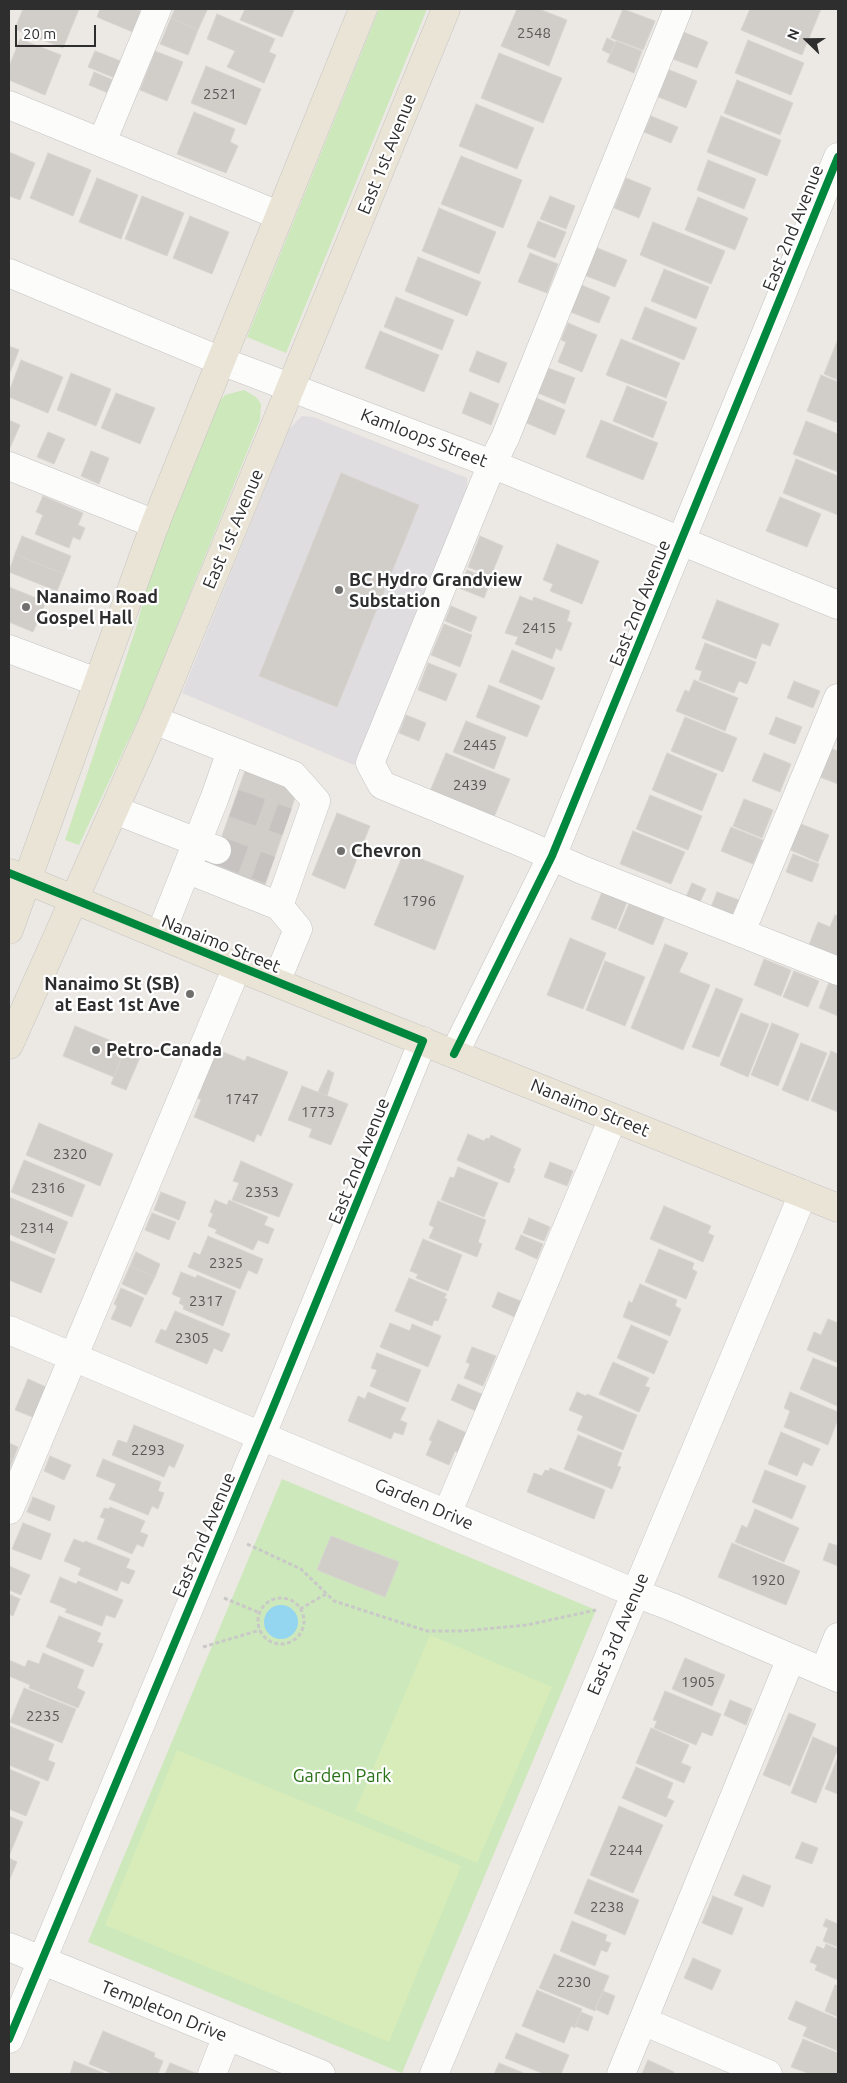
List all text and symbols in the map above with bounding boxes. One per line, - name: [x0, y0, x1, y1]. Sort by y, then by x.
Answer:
- scale bar: [18, 15, 99, 47]
- north arrow: [782, 15, 832, 65]
- house number: 2548: [517, 24, 551, 42]
- text: 20 m: [23, 25, 56, 42]
- text: N: [784, 27, 802, 42]
- house number: 2521: [203, 85, 237, 103]
- street label: East 1st Avenue: [353, 91, 421, 217]
- street label: East 2nd Avenue: [758, 162, 828, 294]
- street label: Kamloops Street: [357, 404, 491, 472]
- street label: East 1st Avenue: [198, 466, 268, 592]
- street label: East 2nd Avenue: [605, 537, 675, 669]
- place label: BC Hydro Grandview Substation: [349, 569, 522, 612]
- marker: BC Hydro Grandview Substation: [333, 584, 345, 596]
- place label: Nanaimo Road Gospel Hall: [36, 586, 158, 628]
- marker: Nanaimo Road Gospel Hall: [20, 601, 32, 613]
- house number: 2415: [522, 619, 556, 637]
- house number: 2445: [463, 736, 497, 754]
- house number: 2439: [453, 776, 487, 794]
- place label: Chevron: [351, 840, 422, 862]
- marker: Chevron: [335, 845, 347, 857]
- house number: 1796: [402, 892, 436, 910]
- street label: Nanaimo Street: [158, 910, 284, 978]
- place label: Nanaimo St (SB) at East 1st Ave: [44, 973, 180, 1016]
- marker: Nanaimo St (SB) at East 1st Ave: [184, 988, 196, 1000]
- place label: Petro-Canada: [106, 1039, 222, 1061]
- marker: Petro-Canada: [90, 1044, 102, 1056]
- street label: Nanaimo Street: [527, 1074, 653, 1142]
- house number: 1747: [225, 1090, 259, 1108]
- street label: East 2nd Avenue: [324, 1095, 394, 1227]
- house number: 1773: [301, 1103, 335, 1121]
- house number: 2320: [53, 1145, 87, 1163]
- house number: 2316: [31, 1179, 65, 1197]
- house number: 2353: [245, 1183, 279, 1201]
- house number: 2314: [20, 1219, 54, 1237]
- house number: 2325: [209, 1254, 243, 1272]
- house number: 2317: [189, 1292, 223, 1310]
- house number: 2305: [175, 1329, 209, 1347]
- house number: 2293: [131, 1441, 165, 1459]
- street label: East 2nd Avenue: [168, 1469, 240, 1601]
- street label: Garden Drive: [371, 1473, 477, 1535]
- street label: East 3rd Avenue: [583, 1570, 653, 1698]
- house number: 1920: [751, 1571, 785, 1589]
- house number: 1905: [681, 1673, 715, 1691]
- house number: 2235: [26, 1707, 60, 1725]
- park label: Garden Park: [293, 1765, 391, 1787]
- house number: 2244: [609, 1841, 643, 1859]
- house number: 2238: [590, 1898, 624, 1916]
- house number: 2230: [557, 1973, 591, 1991]
- street label: Templeton Drive: [98, 1976, 230, 2046]

